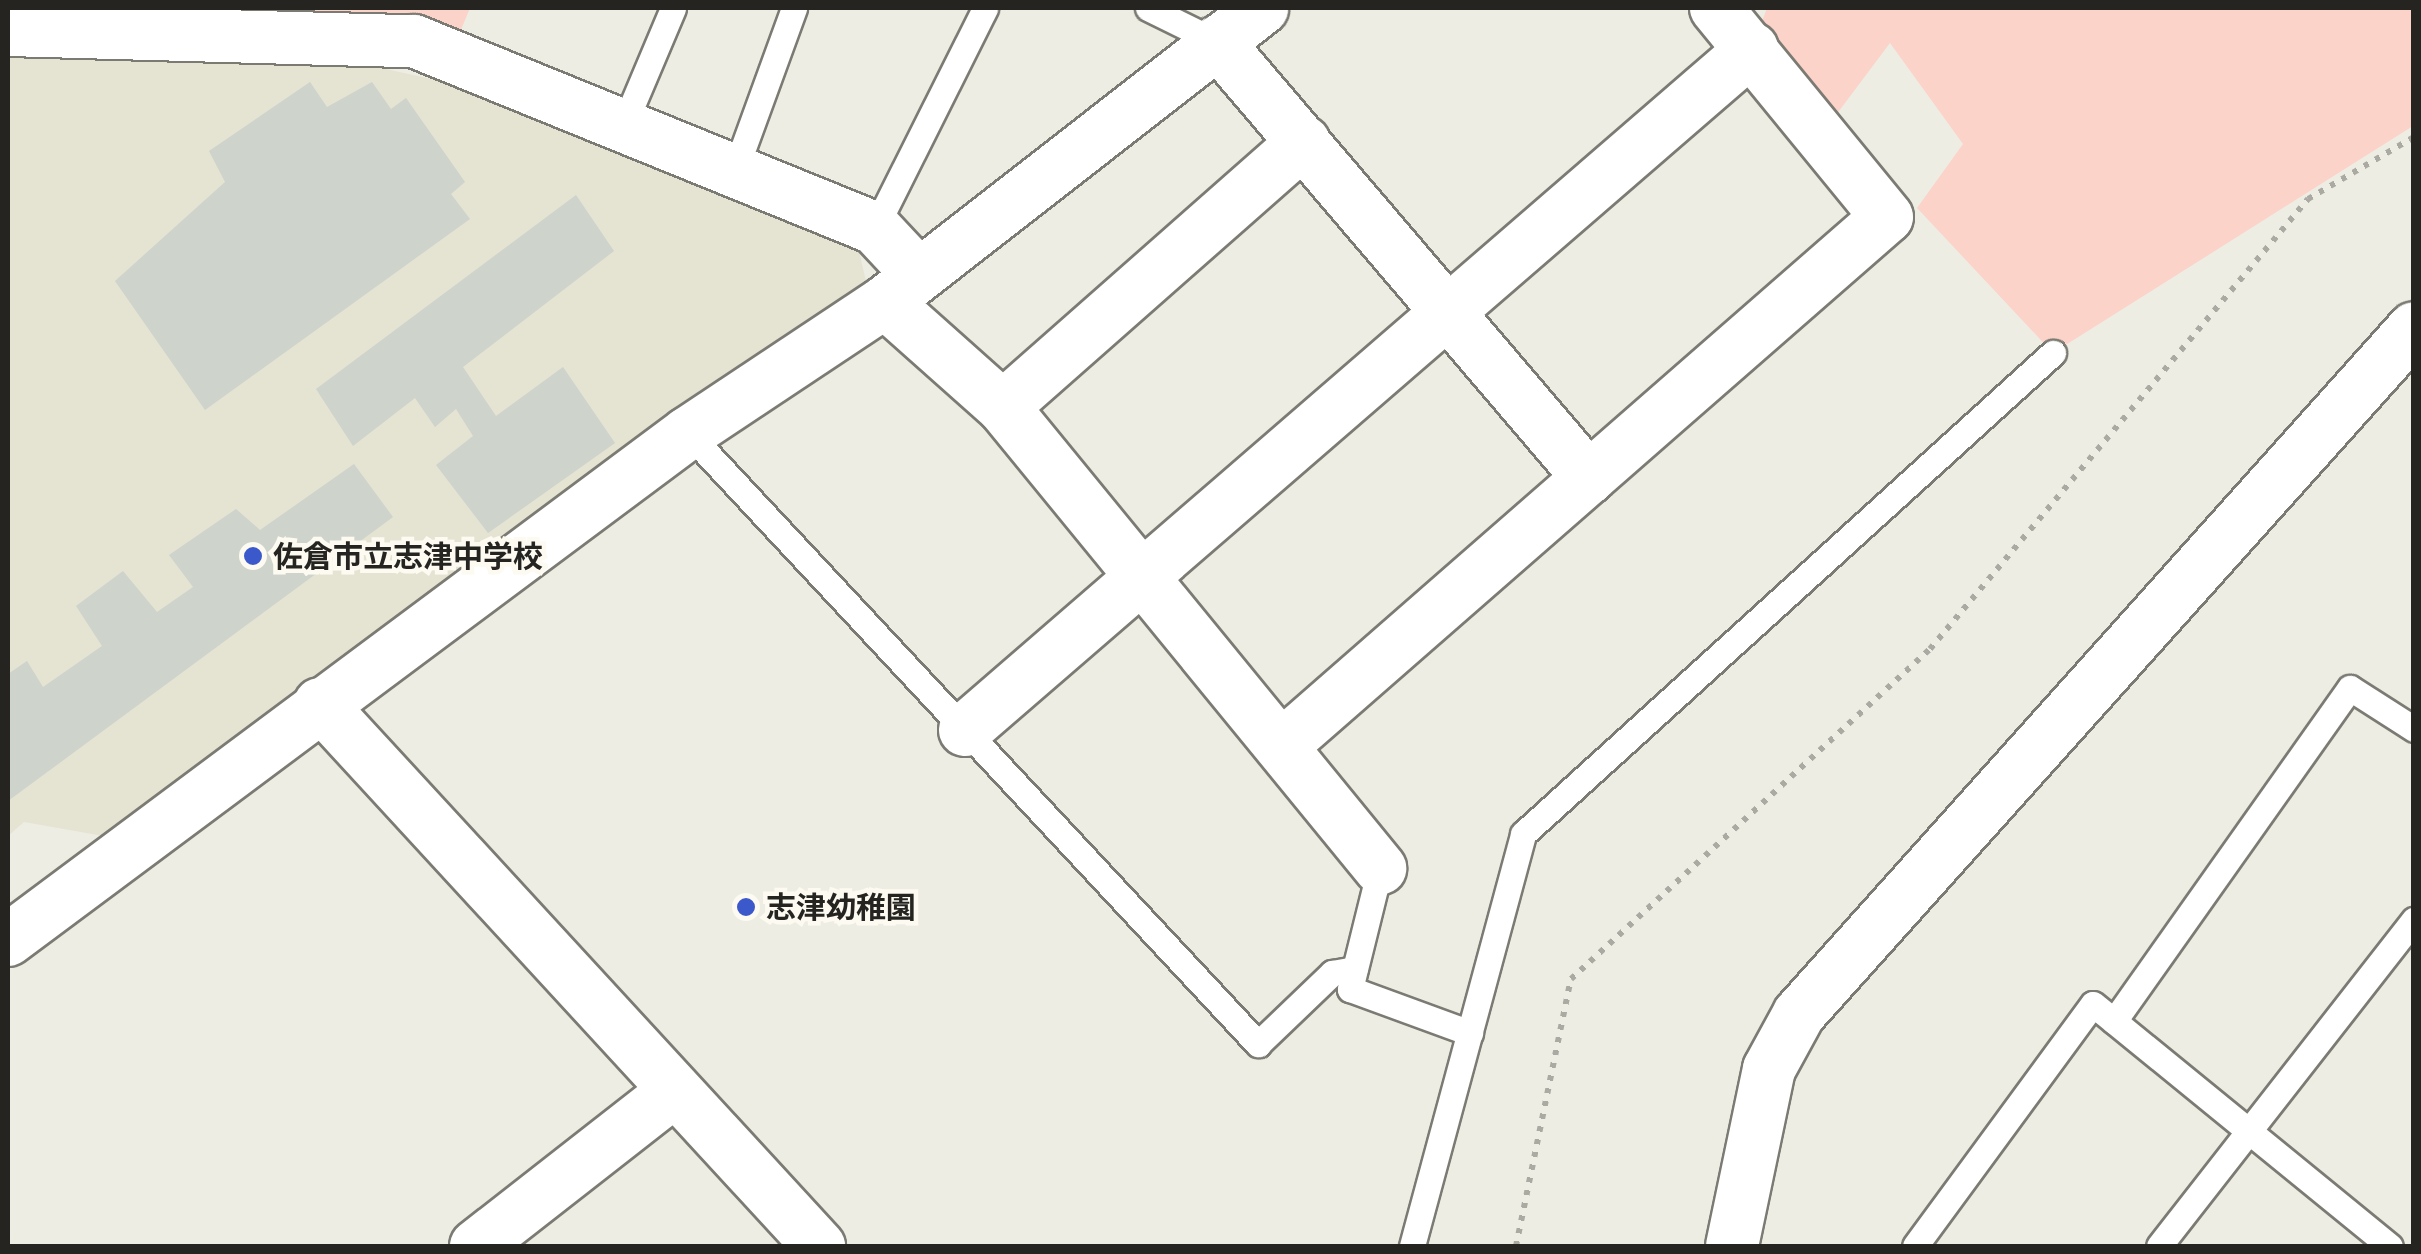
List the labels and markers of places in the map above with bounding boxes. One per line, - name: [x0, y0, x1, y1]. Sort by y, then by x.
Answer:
- place label: 佐倉市立志津中学校: [273, 538, 543, 574]
- marker: 佐倉市立志津中学校: [242, 545, 264, 567]
- place label: 志津幼稚園: [766, 889, 916, 925]
- marker: 志津幼稚園: [735, 896, 757, 918]

